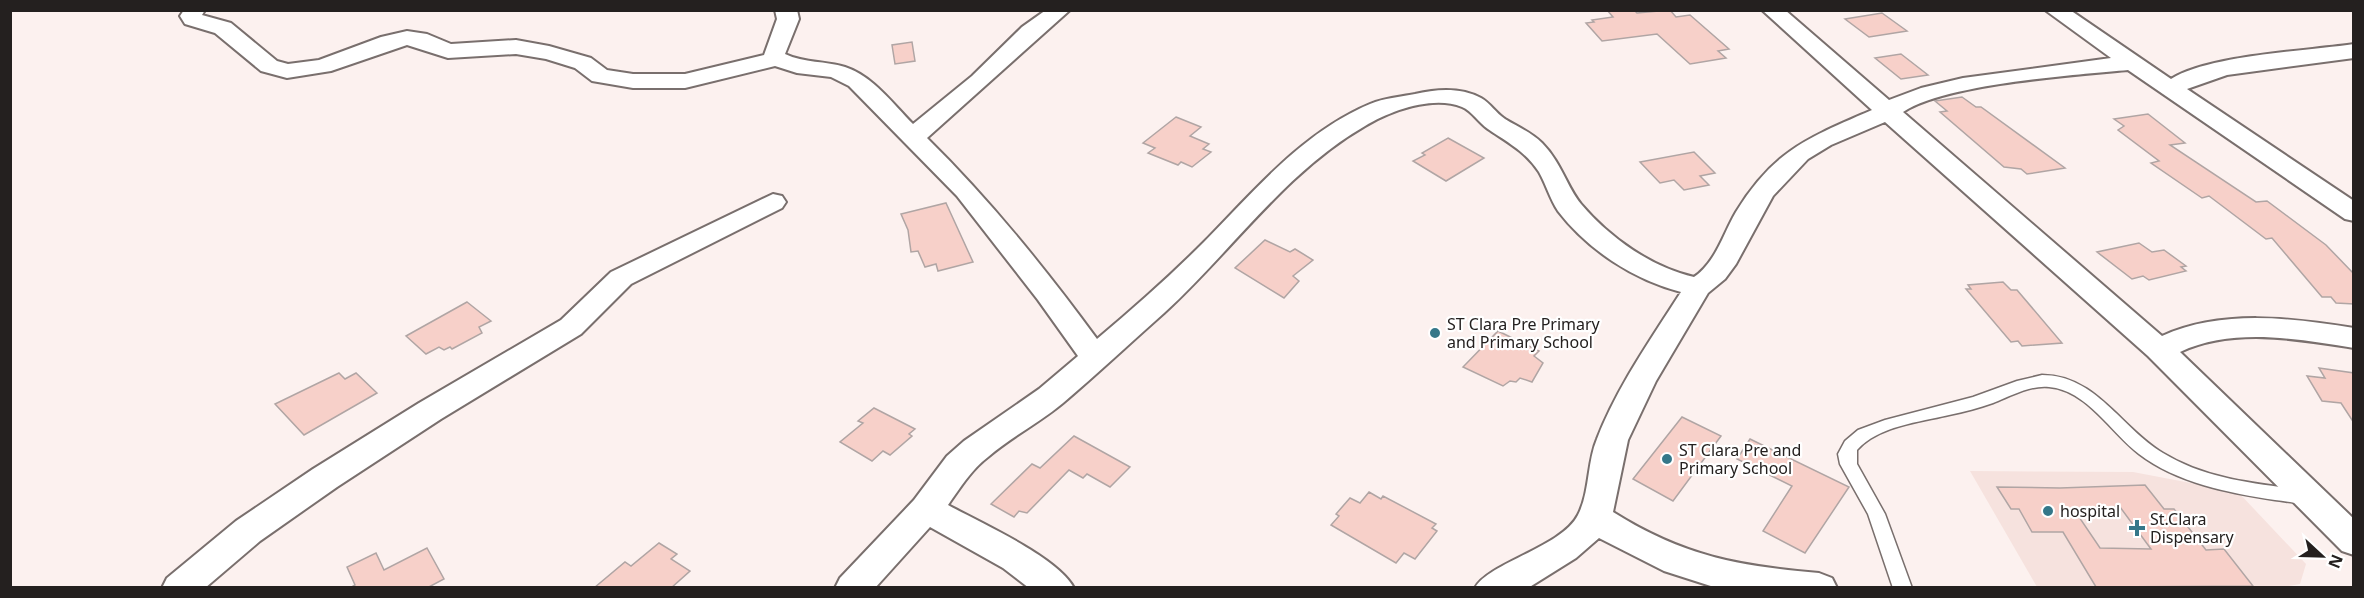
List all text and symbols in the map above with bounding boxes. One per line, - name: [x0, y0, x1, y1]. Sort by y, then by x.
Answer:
- place label: ST Clara Pre Primary and Primary School: [1447, 313, 1601, 353]
- marker: ST Clara Pre Primary and Primary School: [1428, 326, 1442, 340]
- place label: ST Clara Pre and Primary School: [1679, 439, 1801, 479]
- marker: ST Clara Pre and Primary School: [1660, 452, 1674, 466]
- place label: hospital: [2060, 500, 2120, 522]
- marker: hospital: [2041, 504, 2055, 518]
- place label: St.Clara Dispensary: [2150, 508, 2234, 548]
- marker: St.Clara Dispensary: [2128, 519, 2146, 537]
- north arrow: [2292, 526, 2352, 586]
- text: N: [2323, 551, 2349, 572]

